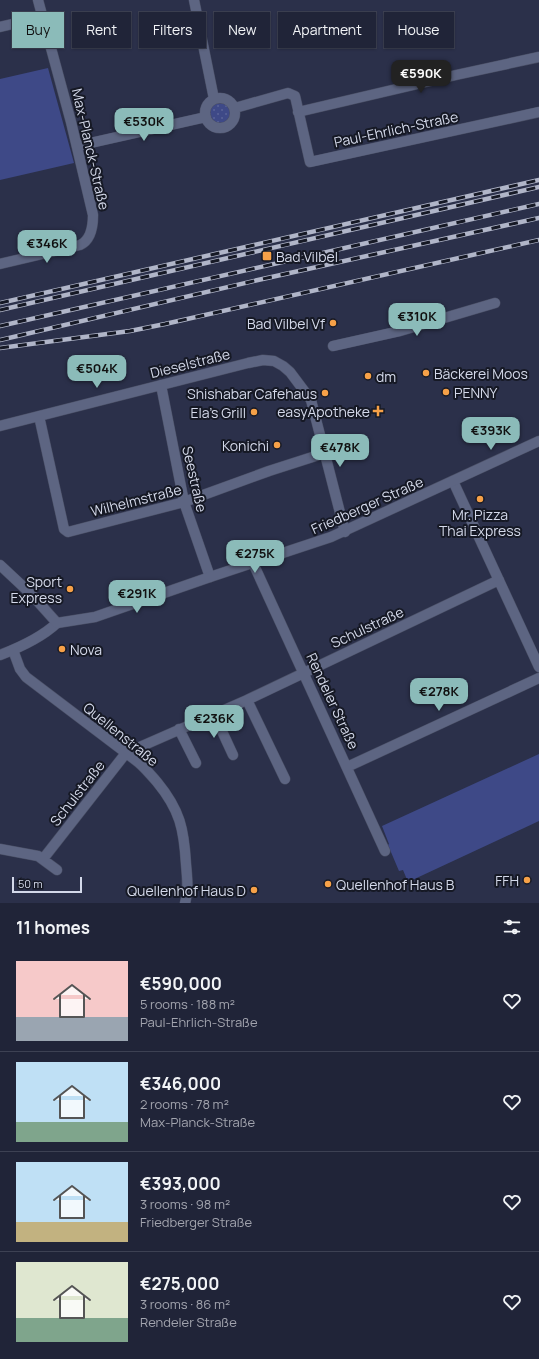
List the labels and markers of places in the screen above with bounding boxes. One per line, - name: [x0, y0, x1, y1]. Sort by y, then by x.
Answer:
- pin: €590K: [393, 60, 449, 94]
- pin: €530K: [116, 108, 172, 142]
- pin: €346K: [19, 230, 75, 264]
- place label: Bad Vilbel: [276, 247, 338, 266]
- marker: Bad Vilbel: [261, 250, 273, 262]
- pin: €310K: [389, 303, 445, 337]
- place label: Bad Vilbel Vf: [247, 314, 325, 333]
- marker: Bad Vilbel Vf: [328, 318, 338, 328]
- pin: €504K: [69, 355, 125, 389]
- place label: Bäckerei Moos: [434, 364, 528, 383]
- place label: dm: [376, 367, 396, 386]
- marker: Bäckerei Moos: [421, 368, 431, 378]
- marker: dm: [363, 371, 373, 381]
- place label: PENNY: [454, 383, 498, 402]
- place label: Shishabar Cafehaus: [187, 384, 317, 403]
- marker: PENNY: [441, 387, 451, 397]
- marker: Shishabar Cafehaus: [320, 388, 330, 398]
- place label: easyApotheke: [277, 402, 370, 421]
- place label: Ela's Grill: [191, 403, 246, 422]
- marker: easyApotheke: [373, 406, 383, 416]
- marker: Ela's Grill: [249, 407, 259, 417]
- pin: €393K: [463, 417, 519, 451]
- pin: €478K: [312, 434, 368, 468]
- place label: Konichi: [222, 436, 269, 455]
- marker: Konichi: [272, 440, 282, 450]
- marker: Mr. Pizza Thai Express: [475, 494, 485, 504]
- place label: Mr. Pizza Thai Express: [439, 505, 521, 540]
- pin: €275K: [227, 540, 283, 574]
- place label: Sport Express: [11, 572, 62, 607]
- pin: €291K: [109, 580, 165, 614]
- marker: Sport Express: [65, 584, 75, 594]
- place label: Nova: [70, 640, 102, 659]
- marker: Nova: [57, 644, 67, 654]
- pin: €278K: [411, 678, 467, 712]
- pin: €236K: [186, 705, 242, 739]
- place label: FFH: [495, 871, 519, 890]
- place label: Quellenhof Haus B: [336, 875, 455, 894]
- marker: FFH: [522, 875, 532, 885]
- marker: Quellenhof Haus B: [323, 879, 333, 889]
- place label: Quellenhof Haus D: [127, 881, 246, 900]
- marker: Quellenhof Haus D: [249, 885, 259, 895]

